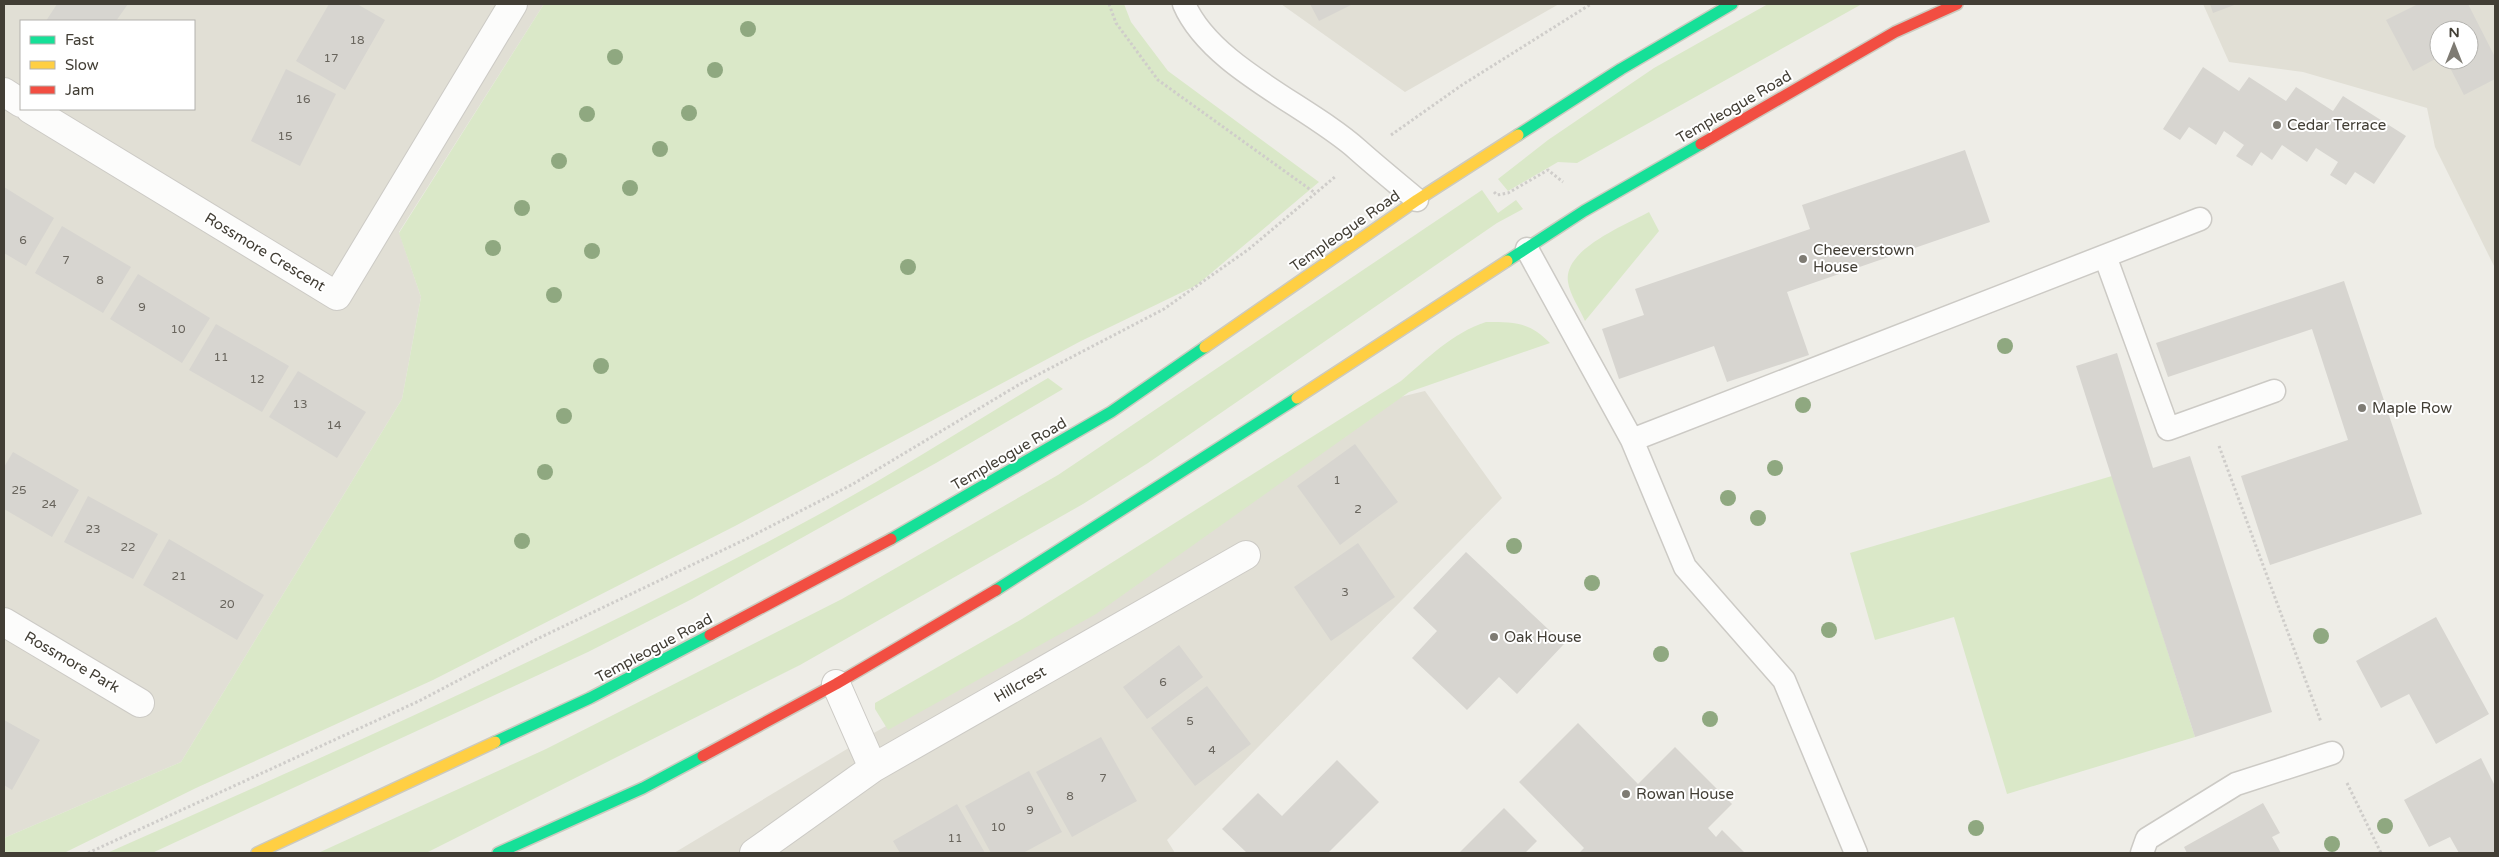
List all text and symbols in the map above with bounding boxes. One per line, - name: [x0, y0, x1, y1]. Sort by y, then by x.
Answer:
- legend: [20, 20, 195, 110]
- north arrow: [2429, 20, 2479, 70]
- text: N: [2448, 24, 2460, 41]
- text: Fast: [65, 31, 95, 49]
- house number: 18: [349, 33, 365, 47]
- house number: 17: [323, 51, 339, 65]
- text: Slow: [65, 56, 99, 74]
- street label: Templeogue Road: [1673, 67, 1795, 147]
- text: Jam: [65, 81, 94, 99]
- house number: 16: [295, 92, 311, 106]
- place label: Cedar Terrace: [2287, 116, 2386, 134]
- marker: Cedar Terrace: [2271, 119, 2283, 131]
- house number: 15: [277, 129, 293, 143]
- street label: Templeogue Road: [1287, 186, 1403, 276]
- street label: Rossmore Crescent: [201, 209, 329, 295]
- house number: 6: [19, 233, 27, 247]
- place label: Cheeverstown House: [1813, 241, 1914, 276]
- house number: 7: [62, 253, 70, 267]
- marker: Cheeverstown House: [1797, 253, 1809, 265]
- house number: 8: [96, 273, 104, 287]
- house number: 9: [138, 300, 146, 314]
- house number: 10: [170, 322, 186, 336]
- house number: 11: [213, 350, 229, 364]
- house number: 12: [249, 372, 265, 386]
- house number: 13: [292, 397, 308, 411]
- place label: Maple Row: [2372, 399, 2452, 417]
- marker: Maple Row: [2356, 402, 2368, 414]
- street label: Templeogue Road: [948, 414, 1070, 494]
- house number: 14: [326, 418, 342, 432]
- house number: 1: [1333, 473, 1341, 487]
- house number: 25: [11, 483, 27, 497]
- house number: 24: [41, 497, 57, 511]
- house number: 2: [1354, 502, 1362, 516]
- house number: 23: [85, 522, 101, 536]
- house number: 22: [120, 540, 136, 554]
- house number: 21: [171, 569, 187, 583]
- house number: 3: [1341, 585, 1349, 599]
- house number: 20: [219, 597, 235, 611]
- street label: Templeogue Road: [592, 610, 716, 686]
- street label: Rossmore Park: [21, 627, 123, 697]
- place label: Oak House: [1504, 628, 1582, 646]
- marker: Oak House: [1488, 631, 1500, 643]
- street label: Hillcrest: [991, 662, 1050, 706]
- house number: 6: [1159, 675, 1167, 689]
- house number: 5: [1186, 714, 1194, 728]
- house number: 4: [1208, 743, 1216, 757]
- house number: 7: [1099, 771, 1107, 785]
- place label: Rowan House: [1636, 785, 1734, 803]
- marker: Rowan House: [1620, 788, 1632, 800]
- house number: 8: [1066, 789, 1074, 803]
- house number: 9: [1026, 803, 1034, 817]
- house number: 10: [990, 820, 1006, 834]
- house number: 11: [947, 831, 963, 845]

